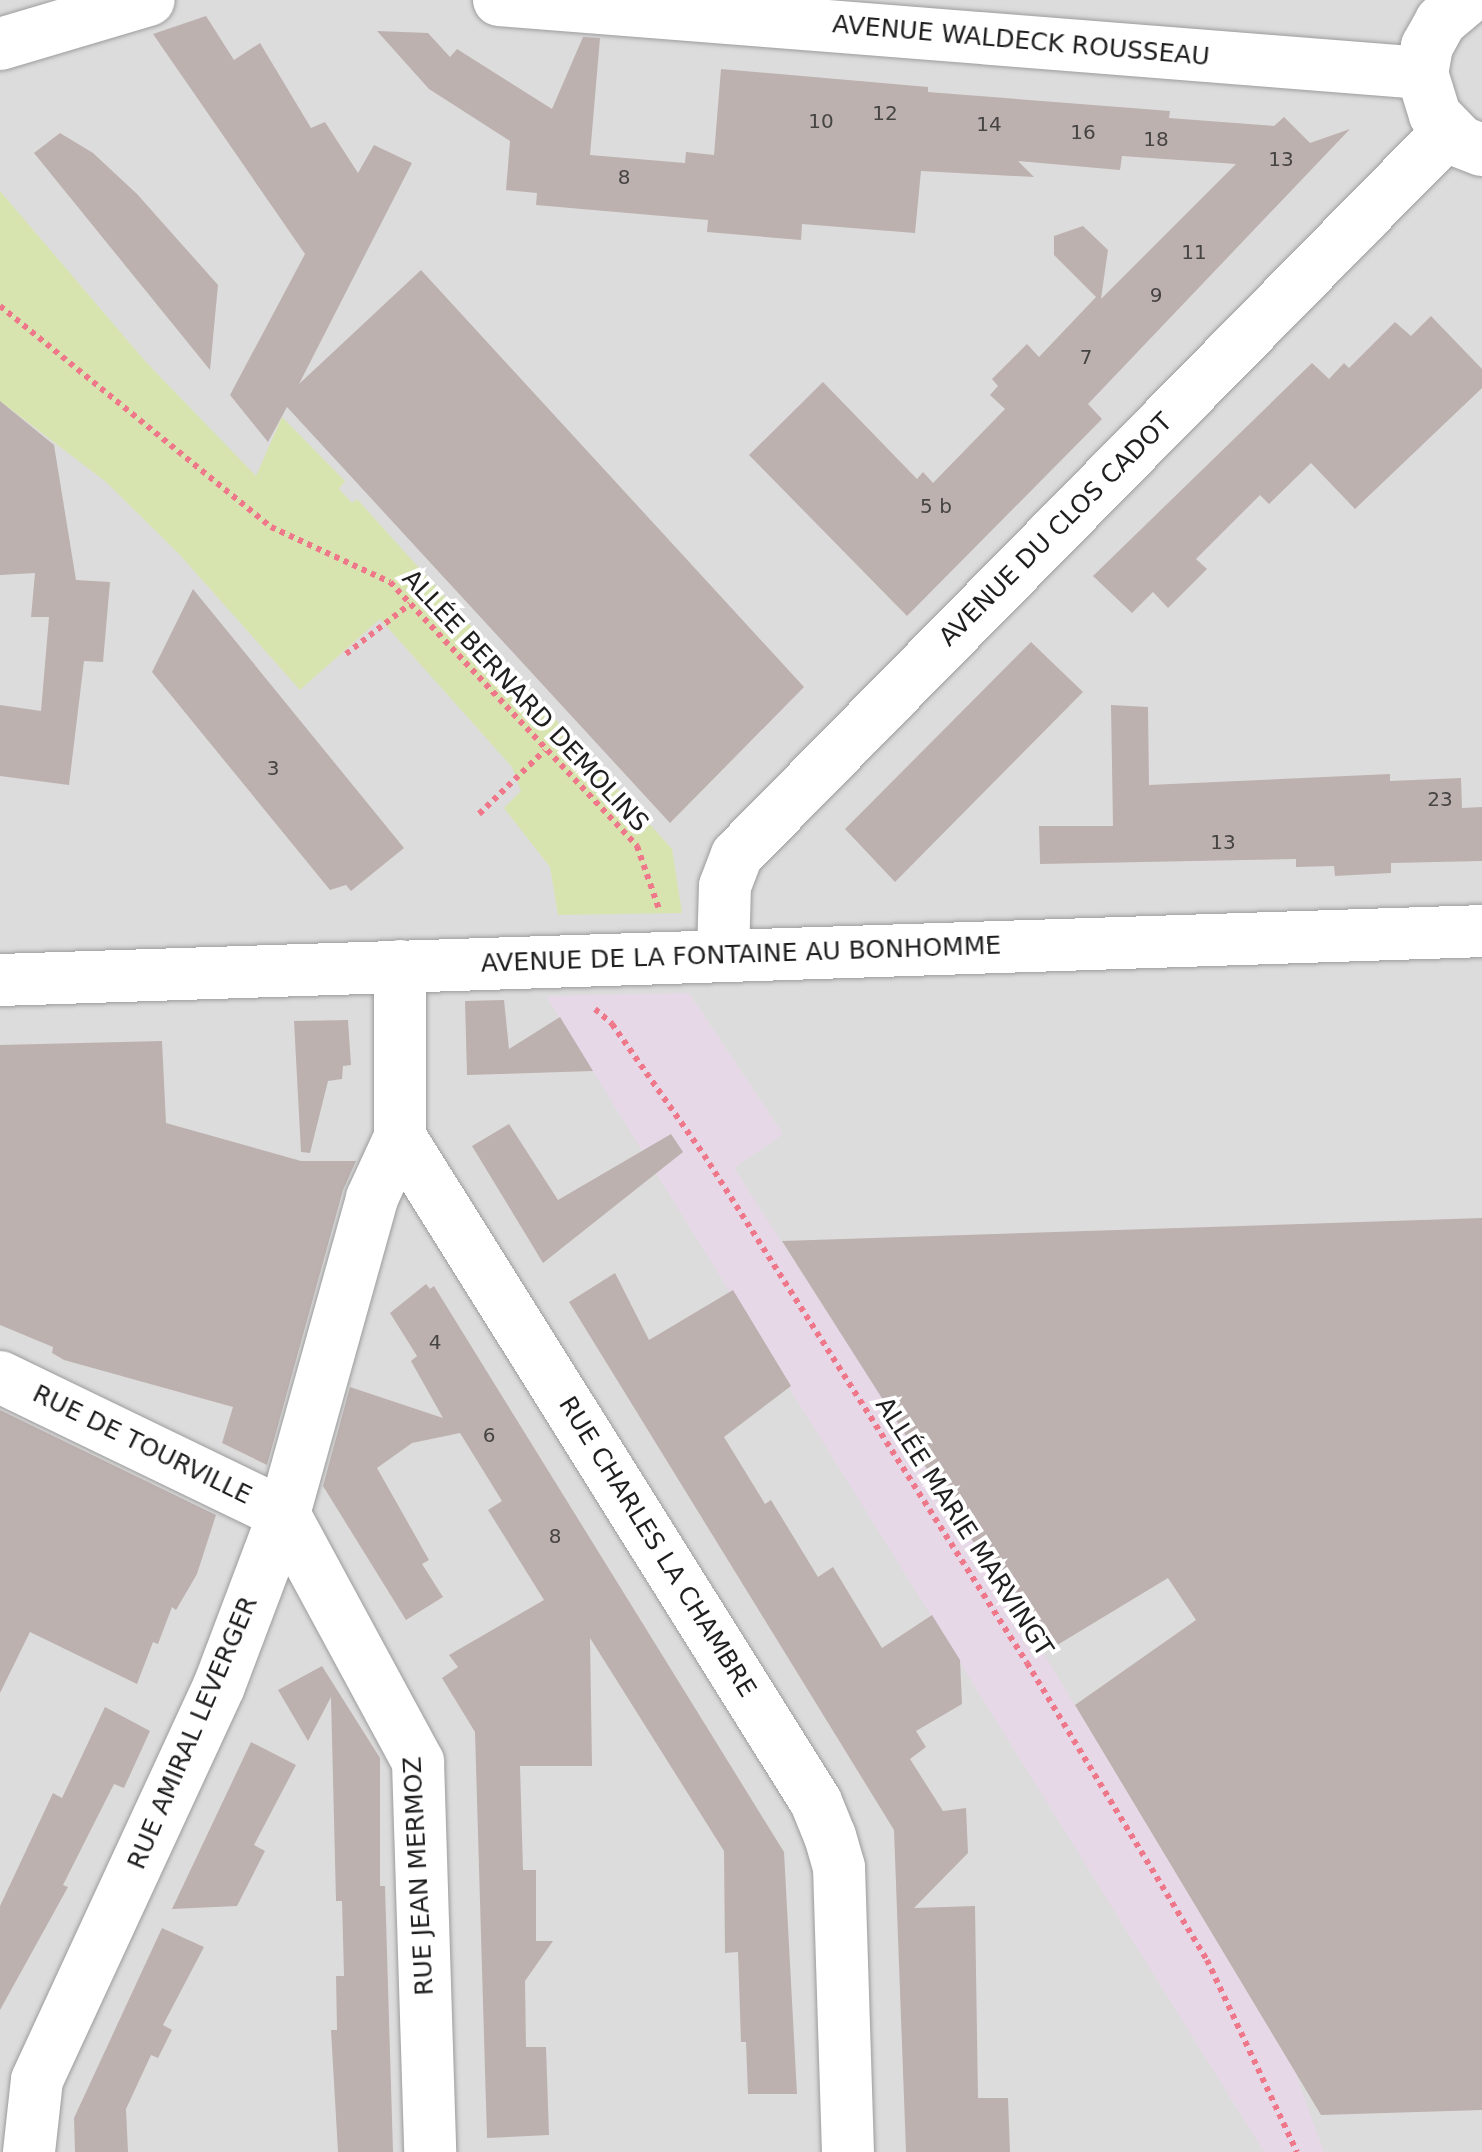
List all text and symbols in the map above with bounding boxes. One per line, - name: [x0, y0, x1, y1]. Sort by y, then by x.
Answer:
- street label: AVENUE WALDECK ROUSSEAU: [831, 10, 1211, 72]
- house number: 12: [872, 101, 898, 125]
- house number: 10: [808, 109, 834, 133]
- house number: 14: [976, 112, 1002, 136]
- house number: 16: [1070, 120, 1096, 144]
- house number: 18: [1143, 127, 1169, 151]
- house number: 13: [1268, 147, 1294, 171]
- house number: 8: [618, 165, 630, 189]
- house number: 11: [1181, 240, 1207, 264]
- house number: 9: [1150, 283, 1162, 307]
- house number: 7: [1080, 345, 1092, 369]
- street label: AVENUE DU CLOS CADOT: [933, 407, 1179, 653]
- house number: 5 b: [920, 494, 952, 518]
- street label: ALLÉE BERNARD DEMOLINS: [396, 564, 654, 838]
- house number: 3: [267, 756, 279, 780]
- house number: 23: [1427, 787, 1453, 811]
- house number: 13: [1210, 830, 1236, 854]
- street label: AVENUE DE LA FONTAINE AU BONHOMME: [480, 931, 1002, 979]
- house number: 4: [429, 1330, 441, 1354]
- street label: RUE DE TOURVILLE: [28, 1379, 256, 1511]
- street label: RUE CHARLES LA CHAMBRE: [552, 1391, 762, 1703]
- street label: ALLÉE MARIE MARVINGT: [869, 1392, 1059, 1662]
- house number: 6: [483, 1423, 495, 1447]
- house number: 8: [549, 1524, 561, 1548]
- street label: RUE AMIRAL LEVERGER: [122, 1592, 264, 1874]
- street label: RUE JEAN MERMOZ: [398, 1756, 440, 1996]

